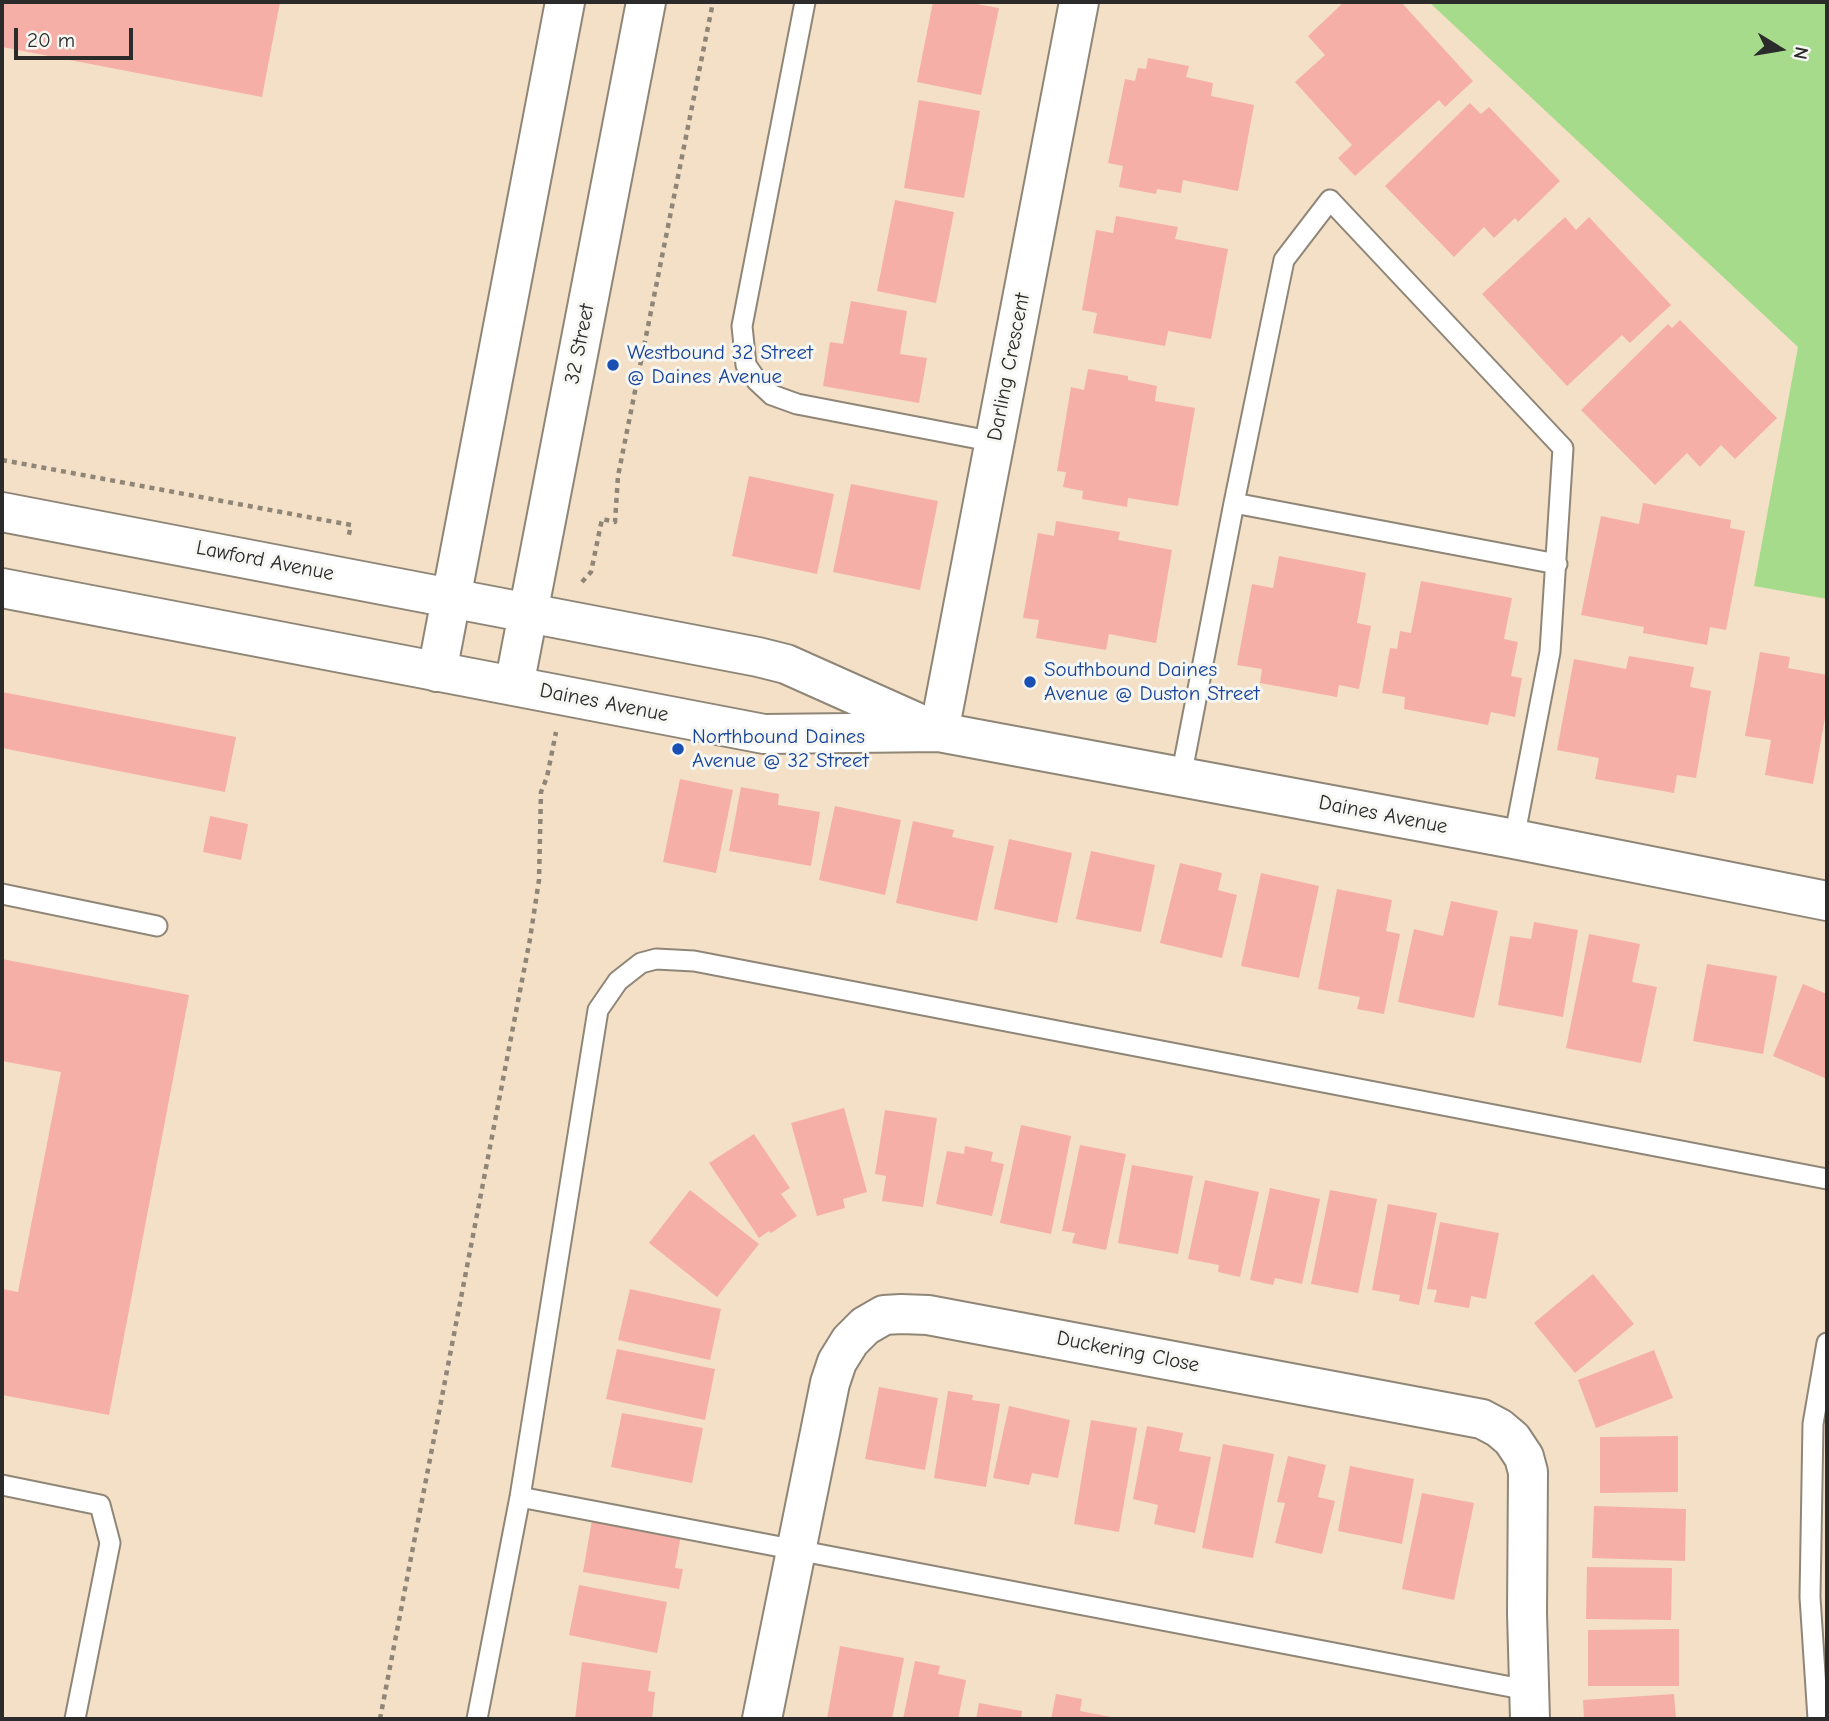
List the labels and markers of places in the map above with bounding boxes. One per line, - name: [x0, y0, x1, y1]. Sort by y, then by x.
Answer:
- place label: Westbound 32 Street @ Daines Avenue: [627, 340, 813, 390]
- marker: Westbound 32 Street @ Daines Avenue: [605, 357, 621, 373]
- place label: Southbound Daines Avenue @ Duston Street: [1044, 657, 1260, 707]
- marker: Southbound Daines Avenue @ Duston Street: [1022, 674, 1038, 690]
- place label: Northbound Daines Avenue @ 32 Street: [692, 724, 869, 774]
- marker: Northbound Daines Avenue @ 32 Street: [670, 741, 686, 757]

